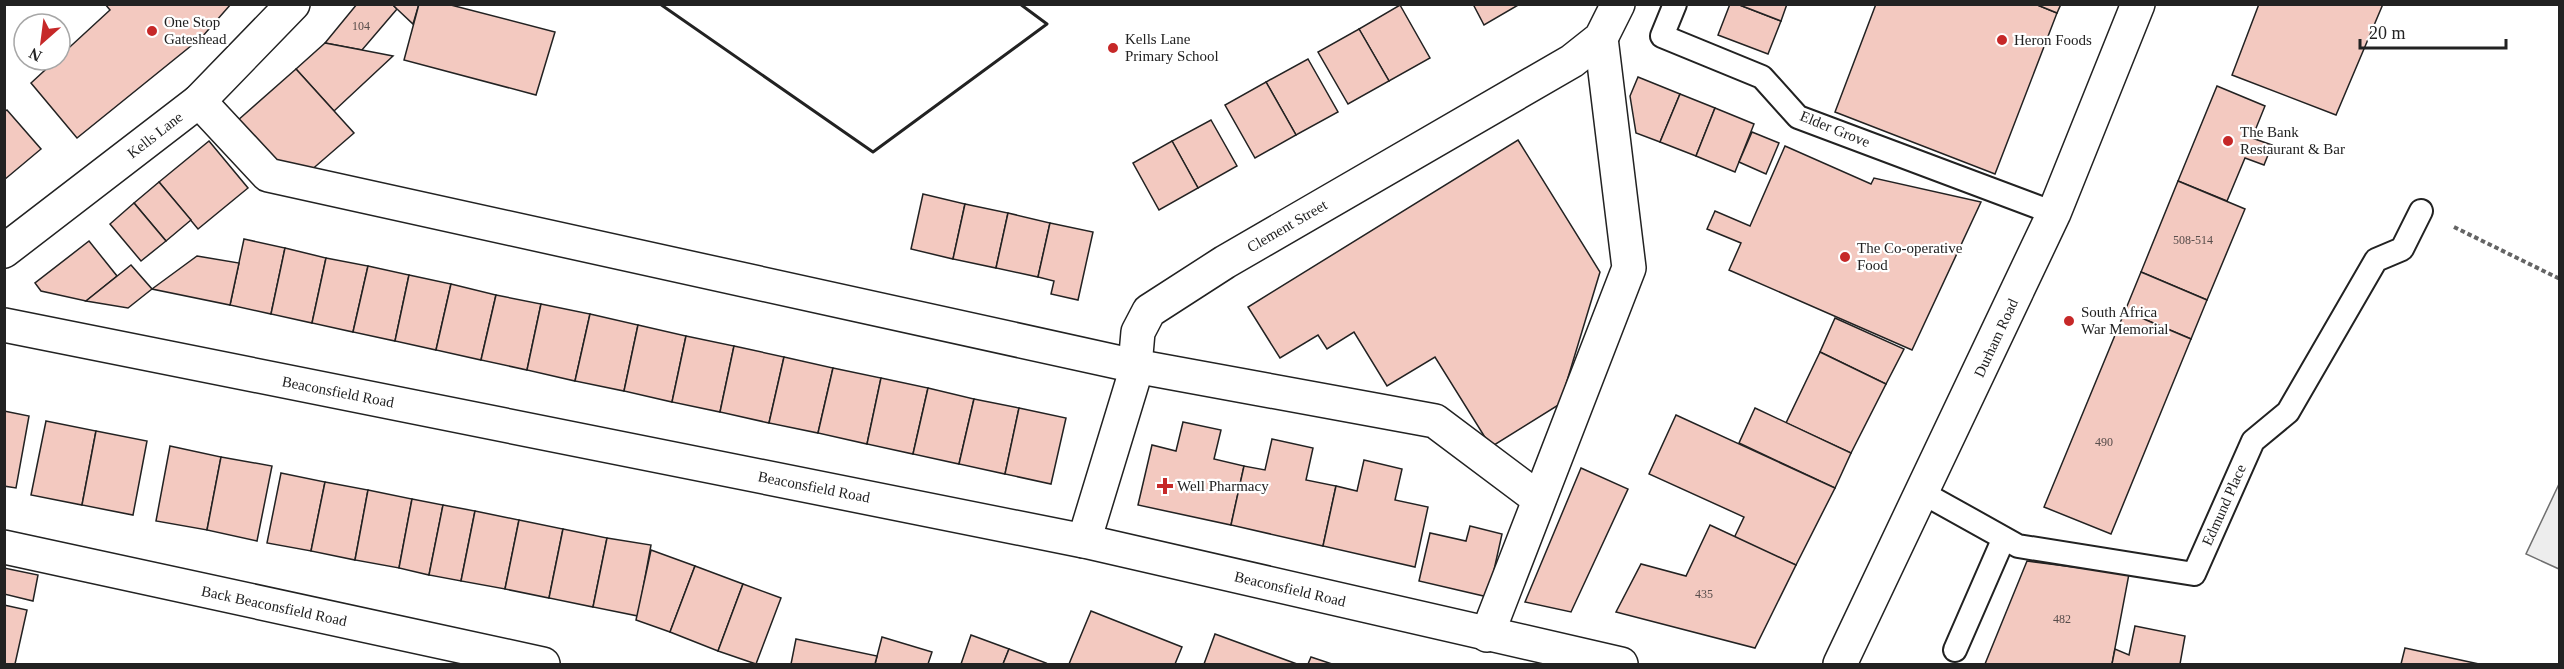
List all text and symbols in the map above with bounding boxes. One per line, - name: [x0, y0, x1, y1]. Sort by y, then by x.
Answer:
- north arrow: [12, 12, 72, 72]
- scale bar: [2360, 12, 2506, 50]
- place label: One Stop Gateshead: [164, 14, 227, 47]
- house number: 104: [352, 19, 370, 33]
- text: 20 m: [2369, 23, 2406, 43]
- marker: One Stop Gateshead: [145, 24, 159, 38]
- place label: Kells Lane Primary School: [1125, 31, 1219, 64]
- place label: Heron Foods: [2014, 32, 2092, 48]
- marker: Heron Foods: [1995, 33, 2009, 47]
- marker: Kells Lane Primary School: [1106, 41, 1120, 55]
- text: N: [26, 44, 44, 65]
- street label: Kells Lane: [124, 108, 186, 161]
- street label: Elder Grove: [1798, 108, 1872, 150]
- place label: The Bank Restaurant & Bar: [2240, 124, 2345, 157]
- marker: The Bank Restaurant & Bar: [2221, 134, 2235, 148]
- street label: Clement Street: [1244, 196, 1331, 255]
- house number: 508-514: [2173, 233, 2213, 247]
- place label: The Co-operative Food: [1857, 240, 1963, 273]
- marker: The Co-operative Food: [1838, 250, 1852, 264]
- street label: Durham Road: [1971, 296, 2021, 380]
- place label: South Africa War Memorial: [2081, 304, 2169, 337]
- marker: South Africa War Memorial: [2062, 314, 2076, 328]
- street label: Beaconsfield Road: [281, 373, 396, 411]
- house number: 490: [2095, 435, 2113, 449]
- street label: Edmund Place: [2199, 462, 2249, 548]
- street label: Beaconsfield Road: [757, 468, 872, 506]
- place label: Well Pharmacy: [1177, 478, 1269, 494]
- marker: Well Pharmacy: [1158, 479, 1172, 493]
- street label: Beaconsfield Road: [1233, 568, 1348, 610]
- street label: Back Beaconsfield Road: [200, 583, 349, 629]
- house number: 435: [1695, 587, 1713, 601]
- house number: 482: [2053, 612, 2071, 626]

